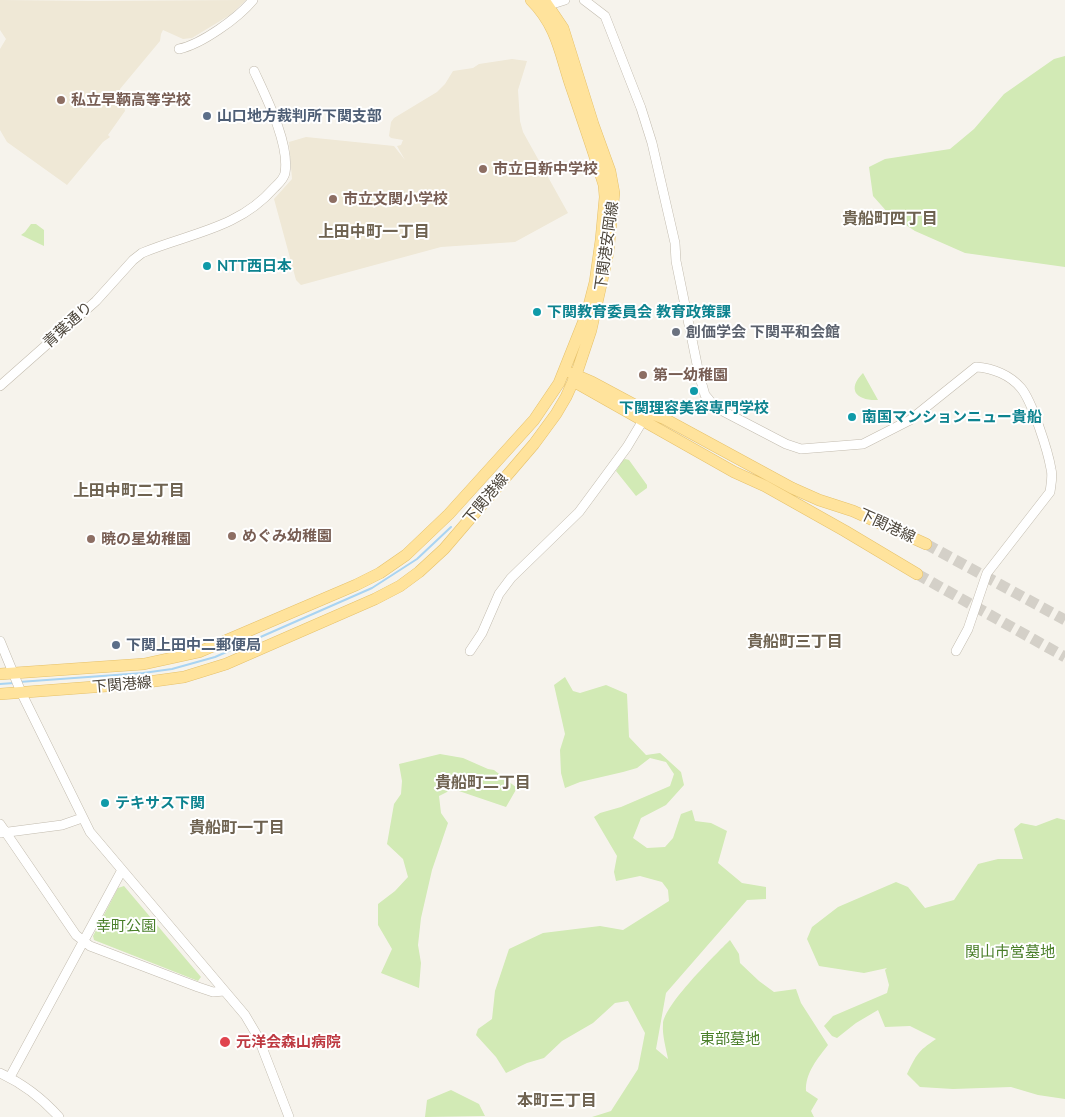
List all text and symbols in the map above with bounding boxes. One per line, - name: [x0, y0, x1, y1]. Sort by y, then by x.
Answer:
- place label: 私立早鞆高等学校: [71, 91, 191, 109]
- marker: 私立早鞆高等学校: [55, 94, 67, 106]
- place label: 山口地方裁判所下関支部: [217, 107, 382, 125]
- marker: 山口地方裁判所下関支部: [201, 110, 213, 122]
- place label: 市立日新中学校: [493, 160, 598, 178]
- marker: 市立日新中学校: [477, 163, 489, 175]
- place label: 市立文関小学校: [343, 190, 448, 208]
- marker: 市立文関小学校: [327, 193, 339, 205]
- street label: 下関港安岡線: [592, 200, 622, 292]
- district label: 貴船町四丁目: [842, 209, 938, 229]
- district label: 上田中町一丁目: [318, 222, 430, 242]
- place label: NTT西日本: [217, 257, 292, 275]
- marker: NTT西日本: [201, 260, 213, 272]
- street label: 青葉通り: [40, 298, 96, 352]
- place label: 下関教育委員会 教育政策課: [547, 303, 731, 321]
- marker: 下関教育委員会 教育政策課: [531, 306, 543, 318]
- place label: 創価学会 下関平和会館: [686, 323, 840, 341]
- marker: 創価学会 下関平和会館: [670, 326, 682, 338]
- place label: 第一幼稚園: [653, 366, 728, 384]
- marker: 第一幼稚園: [637, 369, 649, 381]
- marker: 下関理容美容専門学校: [688, 385, 700, 397]
- place label: 下関理容美容専門学校: [619, 399, 769, 417]
- place label: 南国マンションニュー貴船: [862, 408, 1042, 426]
- marker: 南国マンションニュー貴船: [846, 411, 858, 423]
- street label: 下関港線: [460, 470, 512, 528]
- district label: 上田中町二丁目: [73, 481, 185, 501]
- street label: 下関港線: [856, 505, 918, 547]
- place label: めぐみ幼稚園: [242, 527, 332, 545]
- place label: 暁の星幼稚園: [101, 530, 191, 548]
- marker: めぐみ幼稚園: [226, 530, 238, 542]
- marker: 暁の星幼稚園: [85, 533, 97, 545]
- district label: 貴船町三丁目: [747, 632, 843, 652]
- place label: 下関上田中二郵便局: [126, 636, 261, 654]
- marker: 下関上田中二郵便局: [110, 639, 122, 651]
- street label: 下関港線: [91, 673, 153, 697]
- district label: 貴船町二丁目: [435, 773, 531, 793]
- place label: テキサス下関: [115, 794, 205, 812]
- marker: テキサス下関: [99, 797, 111, 809]
- district label: 貴船町一丁目: [189, 818, 285, 838]
- park label: 幸町公園: [96, 917, 156, 935]
- park label: 関山市営墓地: [965, 943, 1055, 961]
- park label: 東部墓地: [700, 1030, 760, 1048]
- place label: 元洋会森山病院: [236, 1033, 341, 1051]
- marker: 元洋会森山病院: [218, 1035, 232, 1049]
- district label: 本町三丁目: [517, 1091, 597, 1111]

